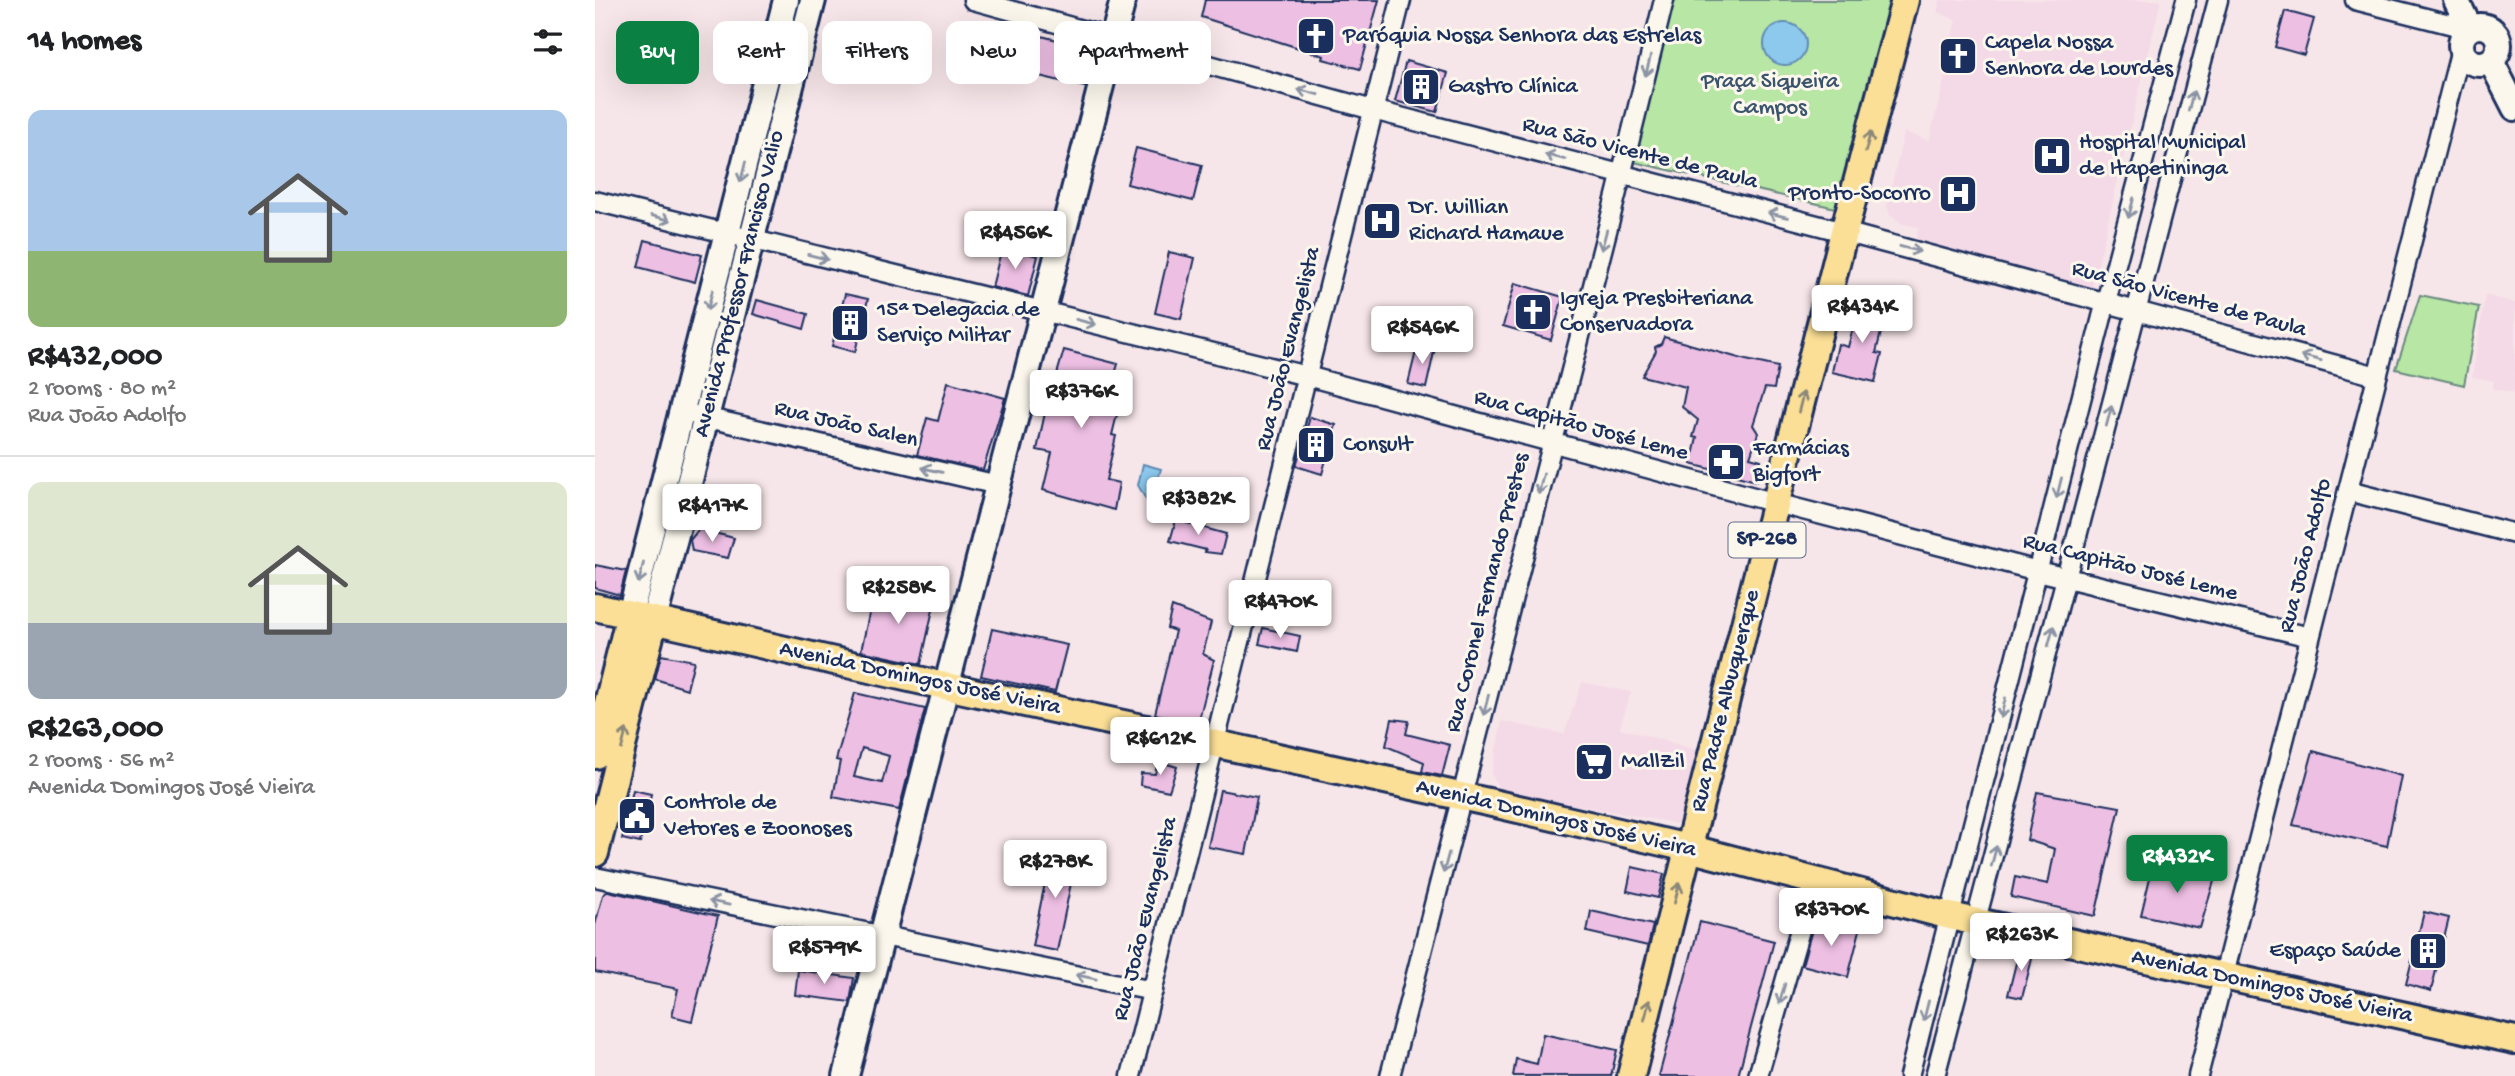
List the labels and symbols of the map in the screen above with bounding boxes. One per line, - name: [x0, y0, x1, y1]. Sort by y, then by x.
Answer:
- church icon: Paróquia Nossa Senhora das Estrelas: [1295, 15, 1337, 57]
- place label: Paróquia Nossa Senhora das Estrelas: [1342, 23, 1702, 50]
- place label: Capela Nossa Senhora de Lourdes: [1985, 30, 2174, 83]
- church icon: Capela Nossa Senhora de Lourdes: [1937, 35, 1979, 77]
- one-way arrow: [1641, 54, 1654, 77]
- building icon: Gastro Clínica: [1400, 66, 1442, 108]
- park label: Praça Siqueira Campos: [1700, 69, 1840, 122]
- place label: Gastro Clínica: [1448, 74, 1579, 101]
- one-way arrow: [1297, 85, 1319, 98]
- one-way arrow: [2186, 90, 2199, 112]
- street label: Rua São Vicente de Paula: [1519, 112, 1762, 197]
- street label: Avenida Professor Francisco Valio: [689, 128, 791, 440]
- place label: Hospital Municipal de Itapetininga: [2079, 130, 2246, 183]
- one-way arrow: [1862, 131, 1875, 154]
- hospital icon: Hospital Municipal de Itapetininga: [2031, 135, 2073, 177]
- one-way arrow: [1545, 150, 1567, 163]
- one-way arrow: [736, 160, 749, 183]
- hospital icon: Pronto-Socorro: [1937, 173, 1979, 215]
- place label: Pronto-Socorro: [1787, 181, 1931, 208]
- place label: Dr. Willian Richard Hamaue: [1407, 195, 1565, 248]
- one-way arrow: [2124, 196, 2137, 219]
- hospital icon: Dr. Willian Richard Hamaue: [1361, 200, 1403, 242]
- one-way arrow: [1767, 208, 1790, 221]
- one-way arrow: [649, 211, 672, 225]
- pin: R$456K: [958, 212, 1072, 271]
- one-way arrow: [1597, 229, 1610, 251]
- street label: Rua João Evangelista: [1251, 243, 1328, 454]
- one-way arrow: [1899, 244, 1921, 257]
- one-way arrow: [806, 250, 829, 264]
- street label: Rua São Vicente de Paula: [2069, 256, 2310, 345]
- place label: Igreja Presbiteriana Conservadora: [1560, 286, 1754, 339]
- pin: R$434K: [1805, 286, 1919, 345]
- one-way arrow: [703, 288, 716, 311]
- church icon: Igreja Presbiteriana Conservadora: [1512, 291, 1554, 333]
- place label: 15ª Delegacia de Serviço Militar: [876, 297, 1041, 350]
- building icon: 15ª Delegacia de Serviço Militar: [829, 302, 871, 344]
- pin: R$546K: [1365, 306, 1479, 366]
- one-way arrow: [1075, 316, 1097, 329]
- one-way arrow: [2301, 351, 2323, 364]
- pin: R$376K: [1024, 370, 1138, 430]
- street label: Rua Capitão José Leme: [1471, 384, 1692, 468]
- one-way arrow: [1795, 391, 1808, 413]
- street label: Rua João Salen: [772, 395, 921, 455]
- one-way arrow: [2103, 405, 2116, 428]
- building icon: Consult: [1295, 424, 1337, 466]
- place label: Consult: [1343, 432, 1414, 459]
- place label: Farmácias Bigfort: [1752, 436, 1849, 489]
- pharmacy icon: Farmácias Bigfort: [1705, 441, 1747, 483]
- street label: Rua Coronel Fernando Prestes: [1440, 450, 1536, 736]
- one-way arrow: [921, 463, 944, 476]
- one-way arrow: [1534, 472, 1547, 495]
- one-way arrow: [2052, 476, 2065, 499]
- street label: Rua João Adolfo: [2274, 476, 2338, 636]
- pin: R$382K: [1141, 477, 1255, 537]
- pin: R$417K: [655, 484, 769, 544]
- road number: SP-268: [1729, 522, 1805, 558]
- street label: Rua Capitão José Leme: [2020, 528, 2241, 608]
- one-way arrow: [634, 561, 647, 584]
- pin: R$258K: [841, 566, 955, 626]
- pin: R$470K: [1223, 580, 1337, 640]
- street label: Rua Padre Albuquerque: [1685, 586, 1767, 815]
- one-way arrow: [2045, 625, 2058, 648]
- street label: Avenida Domingos José Vieira: [777, 636, 1064, 722]
- one-way arrow: [1479, 693, 1492, 716]
- one-way arrow: [1996, 696, 2009, 719]
- pin: R$612K: [1103, 718, 1217, 777]
- one-way arrow: [618, 728, 631, 751]
- supermarket icon: MallZil: [1573, 741, 1615, 783]
- place label: MallZil: [1621, 749, 1685, 776]
- street label: Avenida Domingos José Vieira: [1413, 774, 1700, 865]
- place label: Controle de Vetores e Zoonoses: [663, 790, 852, 843]
- public building icon: Controle de Vetores e Zoonoses: [616, 795, 658, 837]
- street label: Rua João Evangelista: [1108, 813, 1185, 1024]
- pin: R$432K: [2120, 836, 2234, 895]
- pin: R$278K: [998, 841, 1112, 900]
- one-way arrow: [1988, 845, 2001, 867]
- one-way arrow: [1438, 851, 1451, 873]
- one-way arrow: [1671, 882, 1684, 904]
- pin: R$370K: [1774, 888, 1888, 948]
- one-way arrow: [708, 895, 731, 909]
- pin: R$263K: [1964, 914, 2078, 973]
- pin: R$579K: [767, 926, 881, 986]
- building icon: Espaço Saúde: [2407, 930, 2449, 972]
- place label: Espaço Saúde: [2269, 938, 2402, 965]
- street label: Avenida Domingos José Vieira: [2129, 944, 2416, 1030]
- one-way arrow: [1075, 970, 1098, 984]
- one-way arrow: [1774, 982, 1787, 1004]
- one-way arrow: [1641, 999, 1654, 1022]
- one-way arrow: [1919, 999, 1932, 1021]

